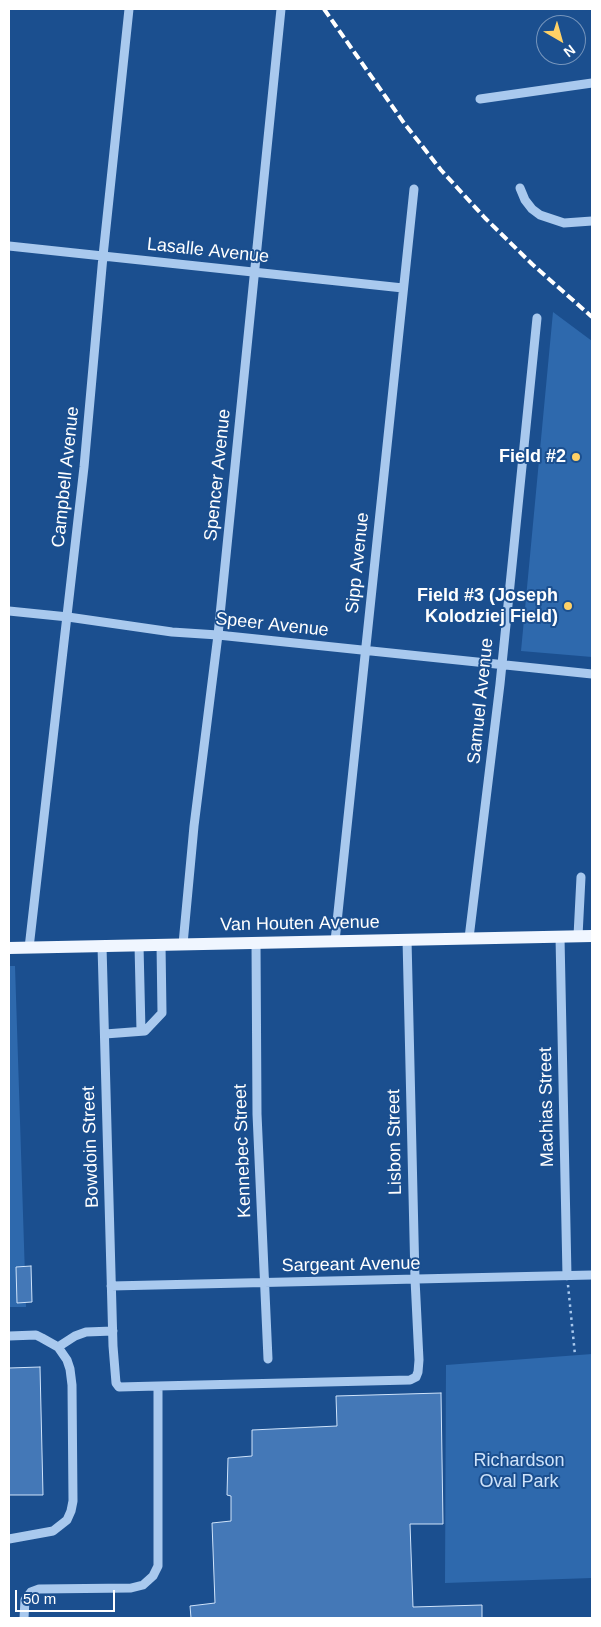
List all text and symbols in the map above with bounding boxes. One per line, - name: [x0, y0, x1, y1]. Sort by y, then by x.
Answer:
- north arrow: [536, 15, 586, 65]
- text: N: [561, 42, 579, 60]
- street label: Lasalle Avenue: [146, 234, 270, 268]
- street label: Campbell Avenue: [48, 405, 84, 549]
- street label: Spencer Avenue: [200, 408, 236, 542]
- place label: Field #2: [499, 446, 566, 468]
- marker: Field #2: [570, 451, 582, 463]
- street label: Sipp Avenue: [342, 511, 374, 615]
- place label: Field #3 (Joseph Kolodziej Field): [417, 585, 558, 628]
- marker: Field #3 (Joseph Kolodziej Field): [562, 600, 574, 612]
- street label: Speer Avenue: [214, 608, 330, 642]
- street label: Samuel Avenue: [464, 637, 498, 765]
- street label: Van Houten Avenue: [220, 912, 380, 936]
- street label: Machias Street: [535, 1047, 559, 1167]
- street label: Kennebec Street: [230, 1084, 256, 1218]
- street label: Bowdoin Street: [78, 1086, 104, 1208]
- street label: Lisbon Street: [383, 1089, 407, 1195]
- street label: Sargeant Avenue: [281, 1253, 421, 1277]
- park label: Richardson Oval Park: [473, 1450, 565, 1492]
- scale bar: [18, 1580, 118, 1612]
- text: 50 m: [23, 1590, 56, 1607]

